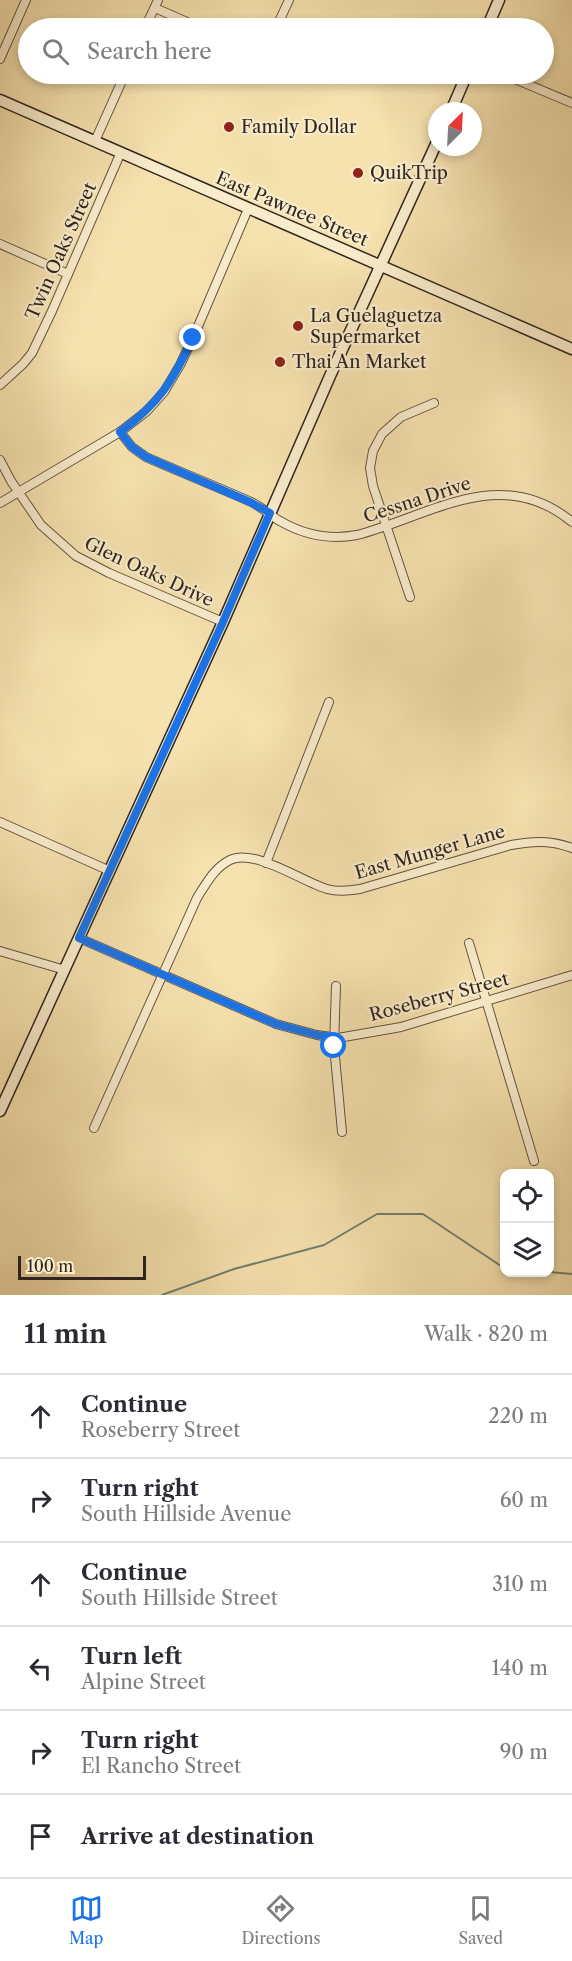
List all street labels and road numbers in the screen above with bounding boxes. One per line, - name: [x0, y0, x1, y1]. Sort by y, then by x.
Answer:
- street label: East Pawnee Street: [212, 167, 372, 251]
- street label: Twin Oaks Street: [21, 178, 101, 323]
- street label: Cessna Drive: [360, 472, 474, 528]
- street label: Glen Oaks Drive: [81, 532, 217, 612]
- street label: East Munger Lane: [352, 820, 508, 884]
- street label: Roseberry Street: [367, 968, 512, 1026]

